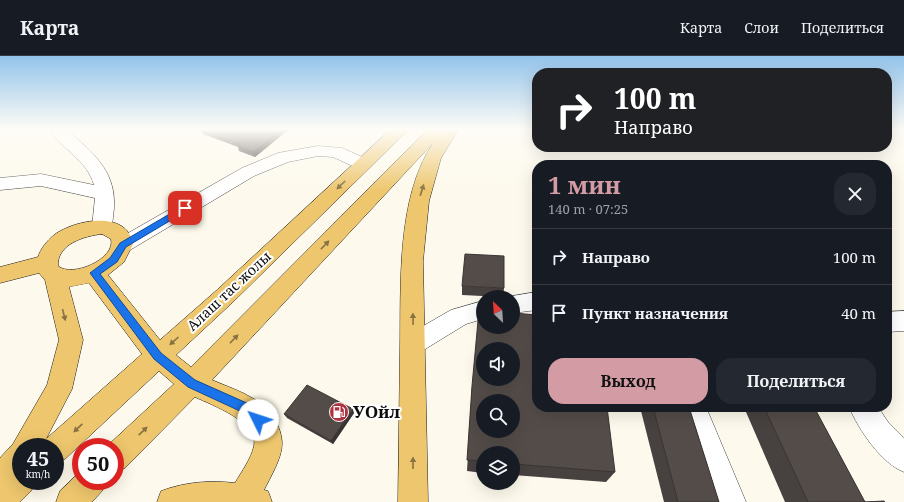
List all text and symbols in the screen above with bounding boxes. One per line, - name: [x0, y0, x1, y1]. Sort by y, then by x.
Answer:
- text: Карта: [20, 15, 79, 41]
- text: Карта: [680, 18, 722, 37]
- text: Слои: [744, 18, 779, 37]
- text: Поделиться: [801, 18, 884, 37]
- text: 100 m: [614, 79, 696, 117]
- icon: right: [548, 84, 600, 136]
- text: Направо: [614, 115, 693, 139]
- text: 1 мин: [548, 168, 621, 201]
- button: close: [834, 173, 876, 215]
- one-way arrow: [336, 181, 346, 190]
- one-way arrow: [419, 184, 425, 196]
- pin: [168, 191, 202, 225]
- icon: arrive: [174, 197, 196, 219]
- text: 140 m · 07:25: [548, 200, 628, 218]
- one-way arrow: [320, 240, 330, 250]
- icon: right: [548, 246, 570, 268]
- street label: Алаш тас жолы: [182, 247, 275, 335]
- text: Направо: [582, 247, 650, 267]
- text: 100 m: [833, 247, 876, 267]
- north arrow: [476, 290, 520, 334]
- map controls: [476, 290, 520, 490]
- icon: arrive: [548, 302, 570, 324]
- text: Пункт назначения: [582, 303, 728, 323]
- text: 40 m: [841, 303, 876, 323]
- one-way arrow: [62, 308, 68, 321]
- one-way arrow: [409, 313, 416, 325]
- one-way arrow: [230, 334, 239, 344]
- one-way arrow: [169, 336, 180, 345]
- button: sound: [476, 342, 520, 386]
- button: Выход: [548, 358, 708, 404]
- button: Поделиться: [716, 358, 876, 404]
- button: search: [476, 394, 520, 438]
- position arrow: [237, 399, 279, 441]
- place label: УОйл: [353, 400, 401, 423]
- fuel station icon: УОйл: [328, 401, 350, 423]
- one-way arrow: [73, 423, 83, 433]
- one-way arrow: [138, 426, 148, 436]
- speed limit sign: 50: [72, 438, 124, 490]
- text: 45: [27, 445, 49, 472]
- button: layers: [476, 446, 520, 490]
- one-way arrow: [410, 456, 416, 469]
- text: km/h: [26, 467, 50, 481]

